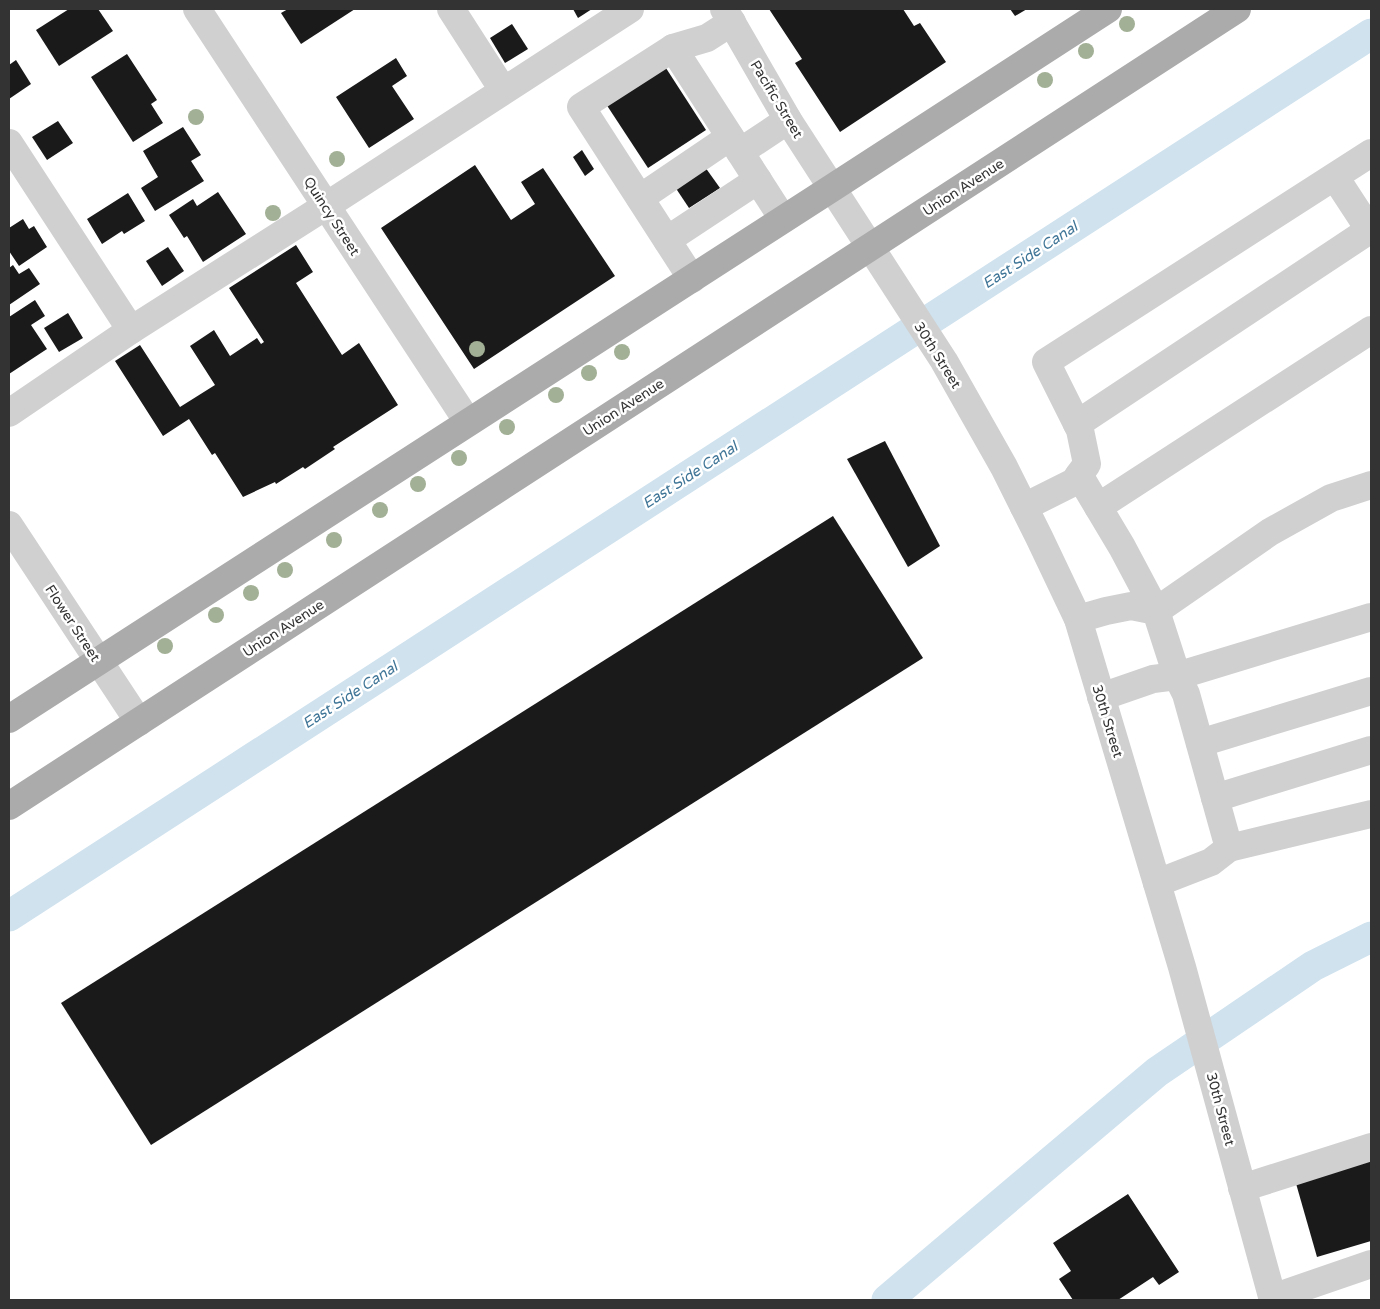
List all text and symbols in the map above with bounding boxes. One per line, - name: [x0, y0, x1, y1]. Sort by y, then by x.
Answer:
- street label: Pacific Street: [747, 57, 807, 142]
- street label: Union Avenue: [920, 155, 1007, 220]
- street label: Quincy Street: [300, 174, 364, 259]
- water label: East Side Canal: [979, 216, 1083, 292]
- street label: 30th Street: [910, 319, 965, 392]
- street label: Union Avenue: [580, 375, 667, 440]
- water label: East Side Canal: [639, 436, 743, 512]
- street label: Flower Street: [41, 582, 104, 665]
- street label: Union Avenue: [240, 596, 327, 661]
- water label: East Side Canal: [299, 656, 403, 732]
- street label: 30th Street: [1088, 683, 1127, 760]
- street label: 30th Street: [1203, 1071, 1239, 1148]

